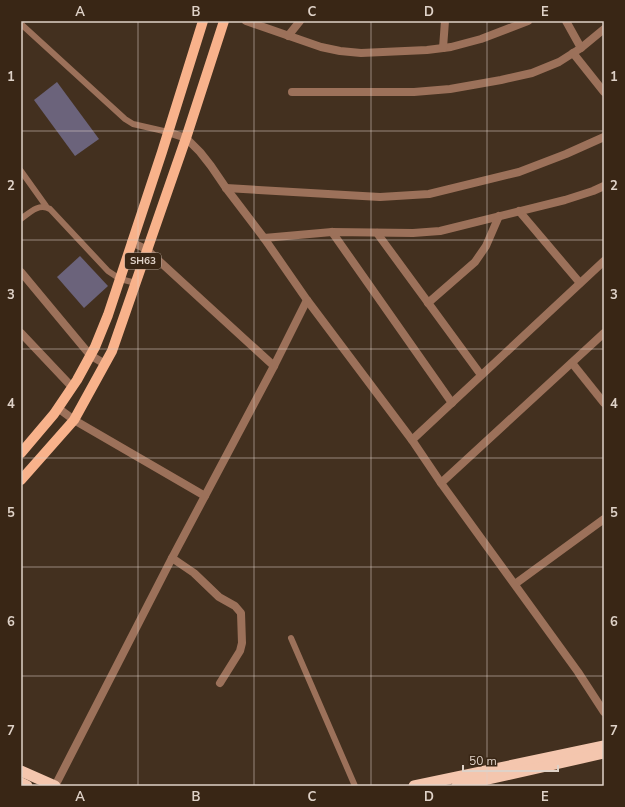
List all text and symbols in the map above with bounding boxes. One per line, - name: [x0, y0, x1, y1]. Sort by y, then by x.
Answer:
- text: A: [75, 3, 85, 21]
- text: B: [192, 3, 201, 21]
- text: C: [308, 3, 317, 21]
- text: D: [424, 3, 434, 21]
- text: E: [541, 3, 549, 21]
- text: 1: [7, 68, 15, 86]
- text: 1: [610, 68, 618, 86]
- text: 2: [7, 177, 15, 195]
- text: 2: [610, 177, 618, 195]
- road number: SH63: [125, 253, 161, 269]
- text: 3: [7, 286, 15, 304]
- text: 3: [610, 286, 618, 304]
- text: 4: [7, 395, 15, 413]
- text: 4: [610, 395, 618, 413]
- text: 5: [7, 504, 15, 522]
- text: 5: [610, 504, 618, 522]
- text: 6: [7, 613, 15, 631]
- text: 6: [610, 613, 618, 631]
- text: 7: [7, 722, 15, 740]
- text: 7: [610, 722, 618, 740]
- scale bar: [463, 747, 558, 773]
- text: 50 m: [469, 753, 497, 769]
- text: A: [75, 788, 85, 806]
- text: B: [192, 788, 201, 806]
- text: C: [308, 788, 317, 806]
- text: D: [424, 788, 434, 806]
- text: E: [541, 788, 549, 806]

